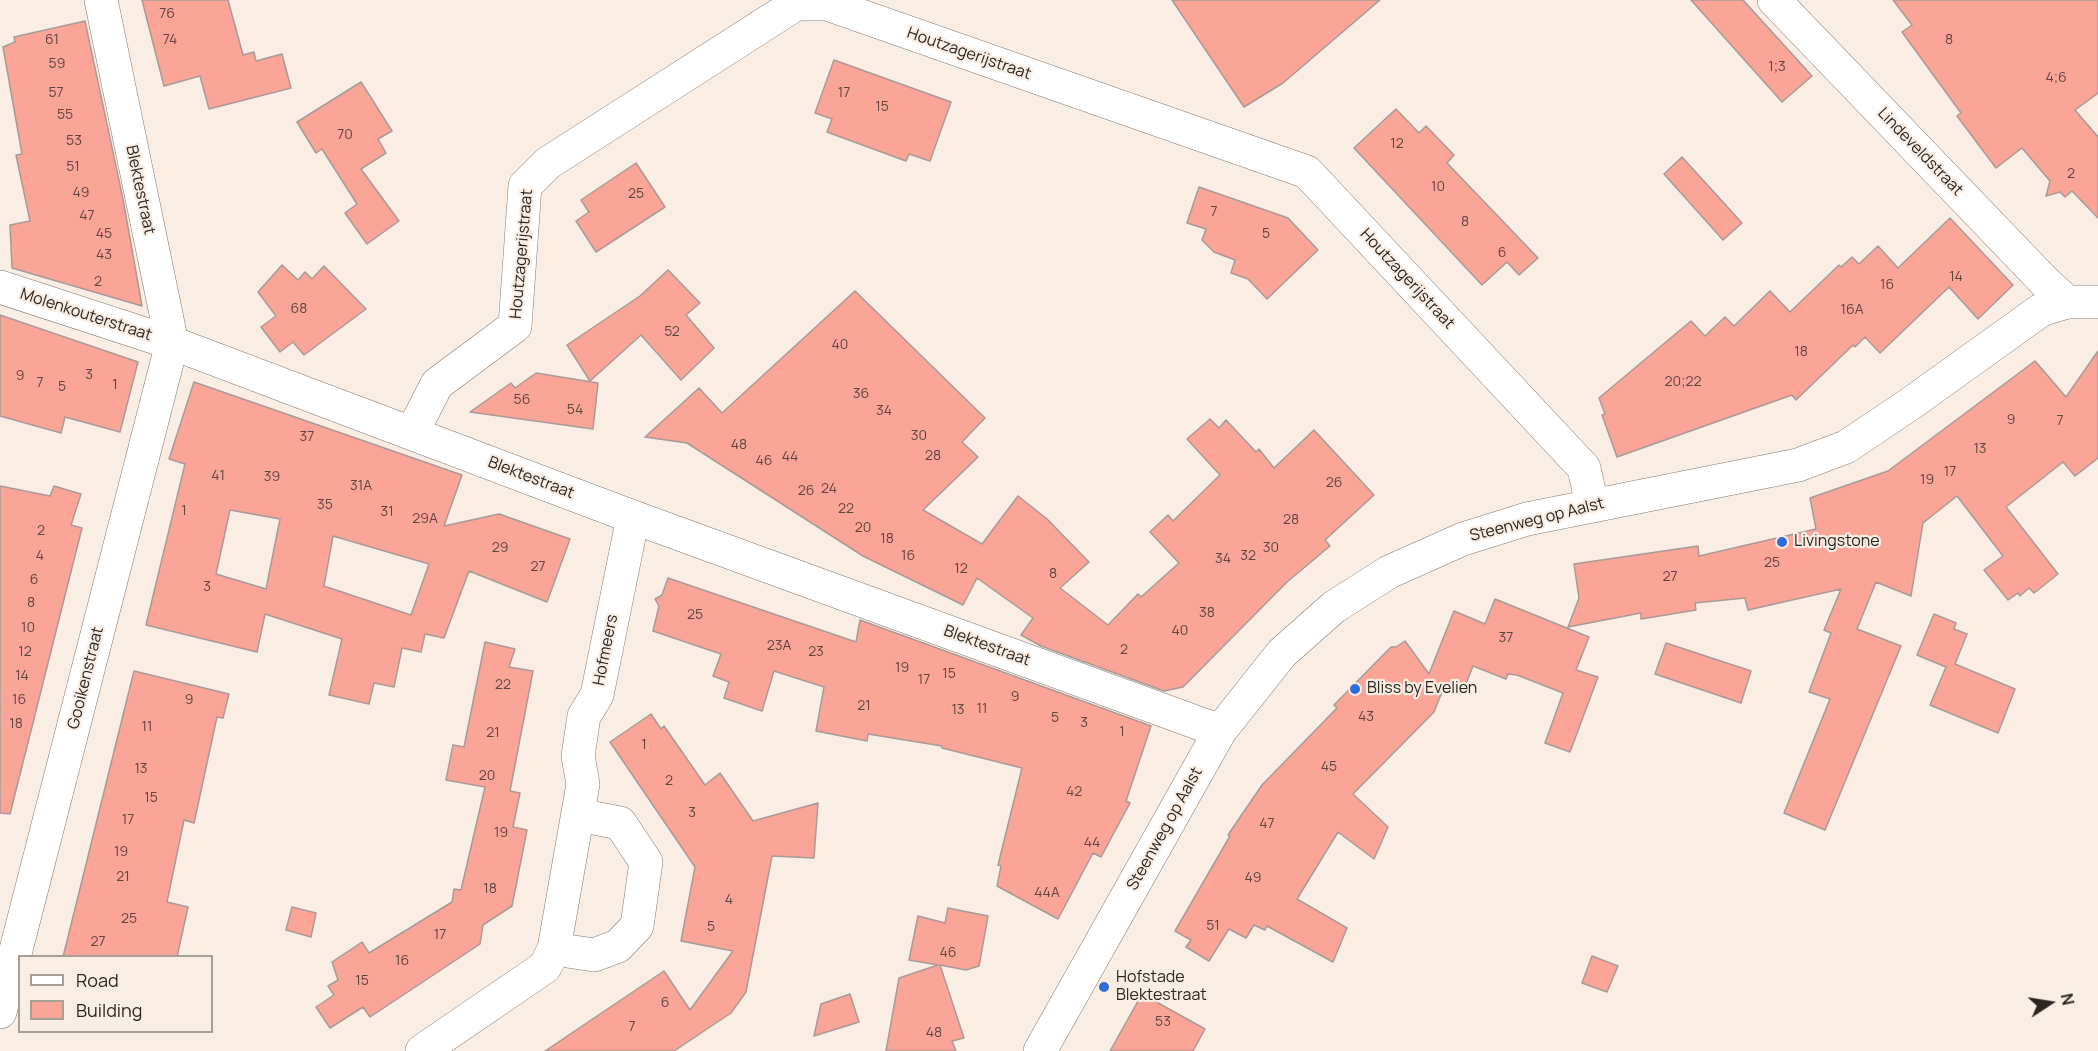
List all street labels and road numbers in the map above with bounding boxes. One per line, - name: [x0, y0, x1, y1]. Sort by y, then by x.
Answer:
- street label: Houtzagerijstraat: [904, 24, 1034, 84]
- street label: Lindeveldstraat: [1873, 104, 1967, 200]
- street label: Blektestraat: [121, 144, 159, 236]
- street label: Houtzagerijstraat: [507, 188, 537, 320]
- street label: Houtzagerijstraat: [1356, 225, 1458, 333]
- street label: Molenkouterstraat: [18, 285, 154, 345]
- street label: Blektestraat: [485, 453, 577, 503]
- street label: Steenweg op Aalst: [1468, 494, 1606, 546]
- street label: Hofmeers: [590, 613, 622, 687]
- street label: Blektestraat: [941, 621, 1033, 671]
- street label: Gooikenstraat: [64, 625, 108, 731]
- street label: Steenweg op Aalst: [1123, 764, 1207, 894]

